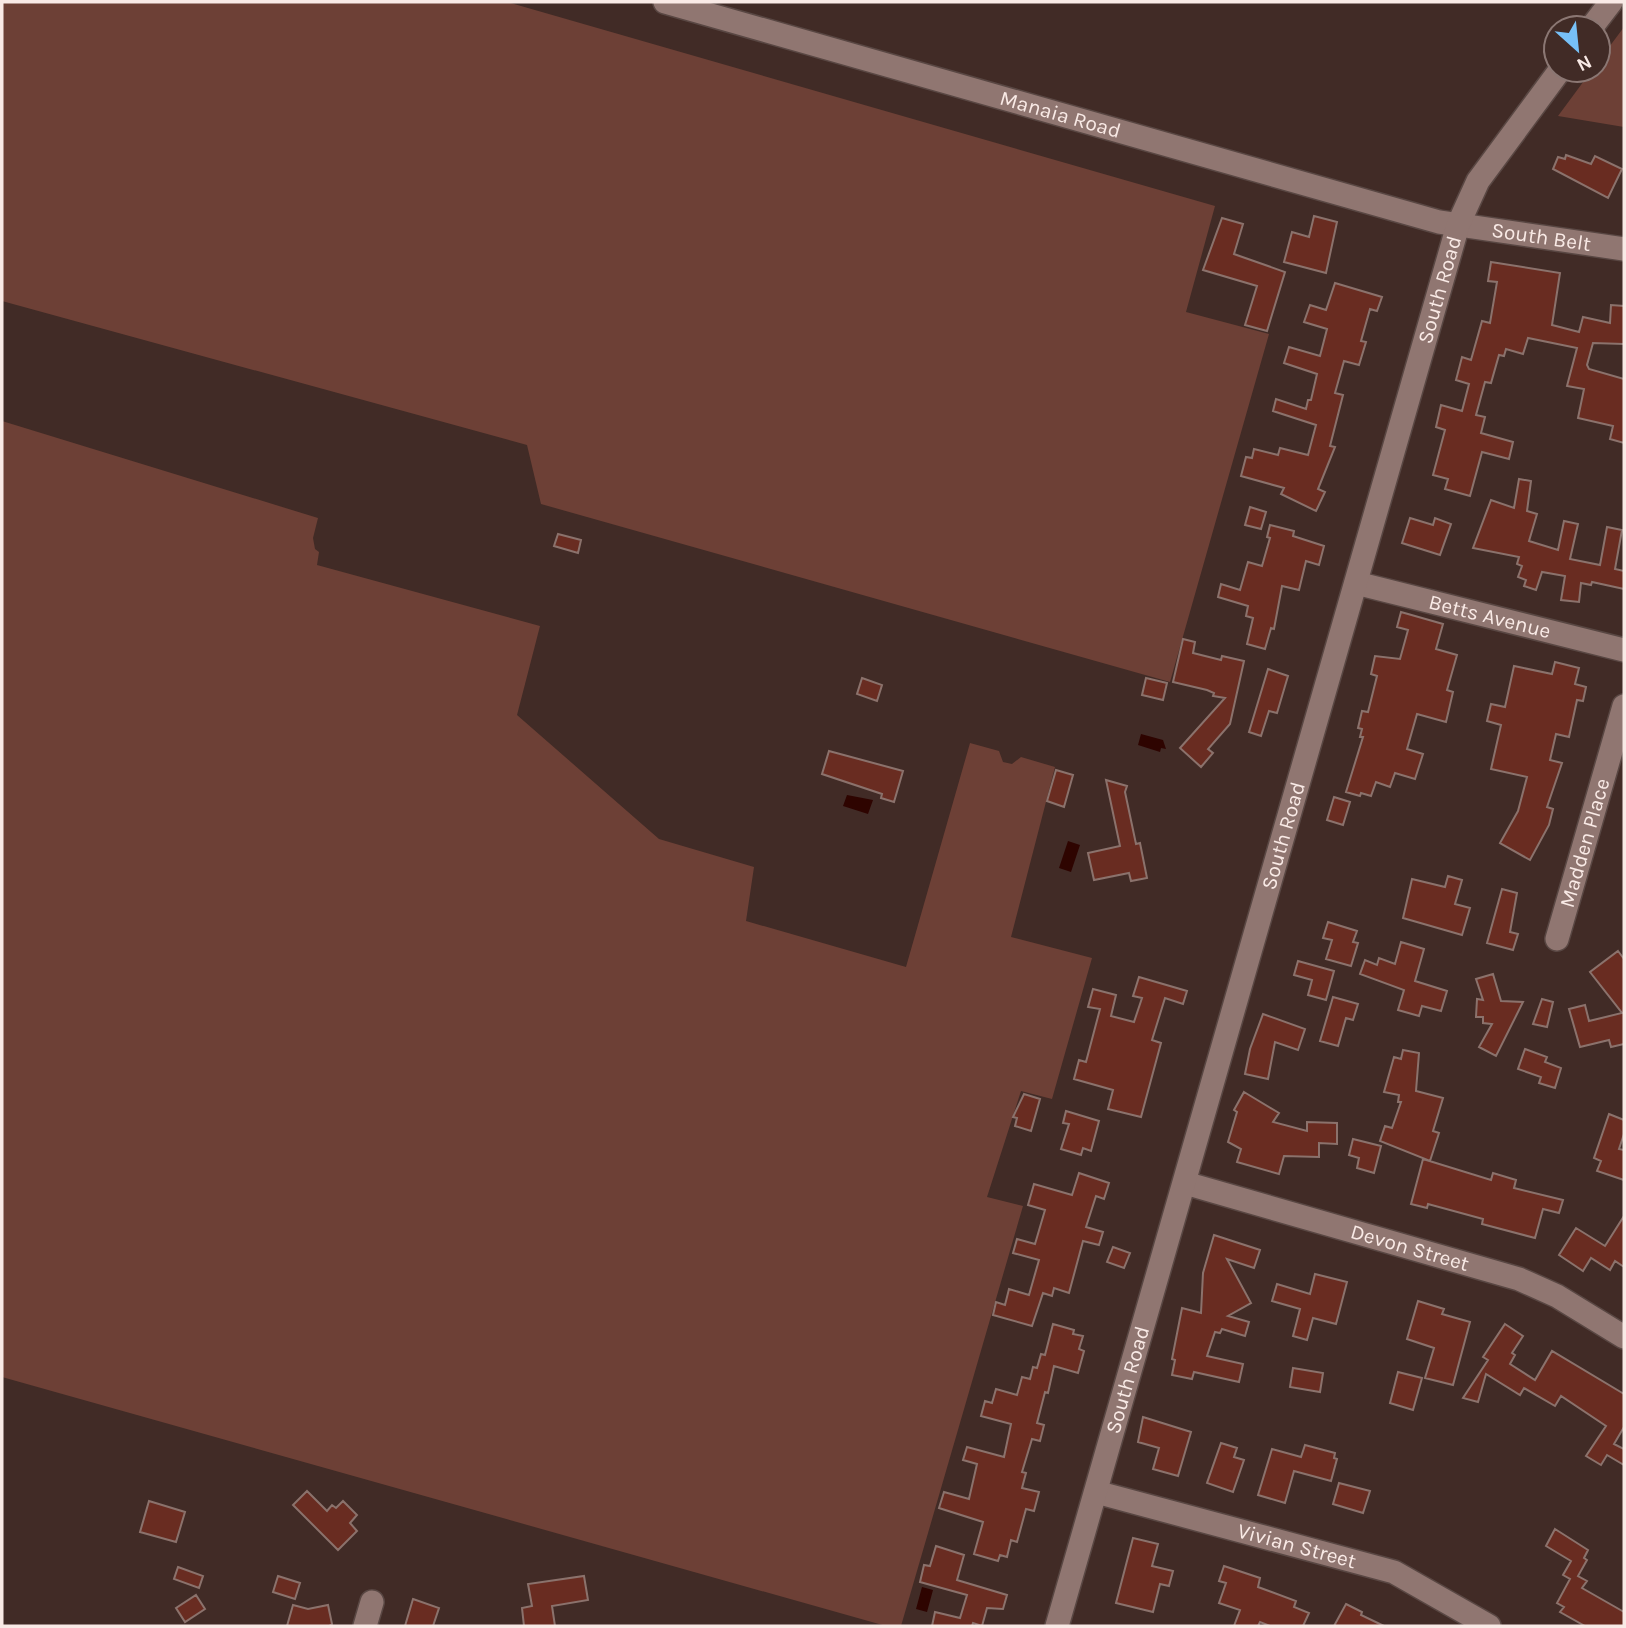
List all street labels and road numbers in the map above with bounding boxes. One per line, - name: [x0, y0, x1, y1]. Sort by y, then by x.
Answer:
- street label: Manaia Road: [997, 86, 1124, 143]
- street label: South Belt: [1490, 218, 1593, 256]
- street label: South Road: [1413, 233, 1466, 346]
- street label: Betts Avenue: [1426, 590, 1553, 643]
- street label: Madden Place: [1555, 775, 1615, 910]
- street label: South Road: [1256, 779, 1310, 892]
- street label: Devon Street: [1348, 1219, 1472, 1276]
- street label: South Road: [1101, 1323, 1154, 1436]
- street label: Vivian Street: [1235, 1519, 1359, 1573]

